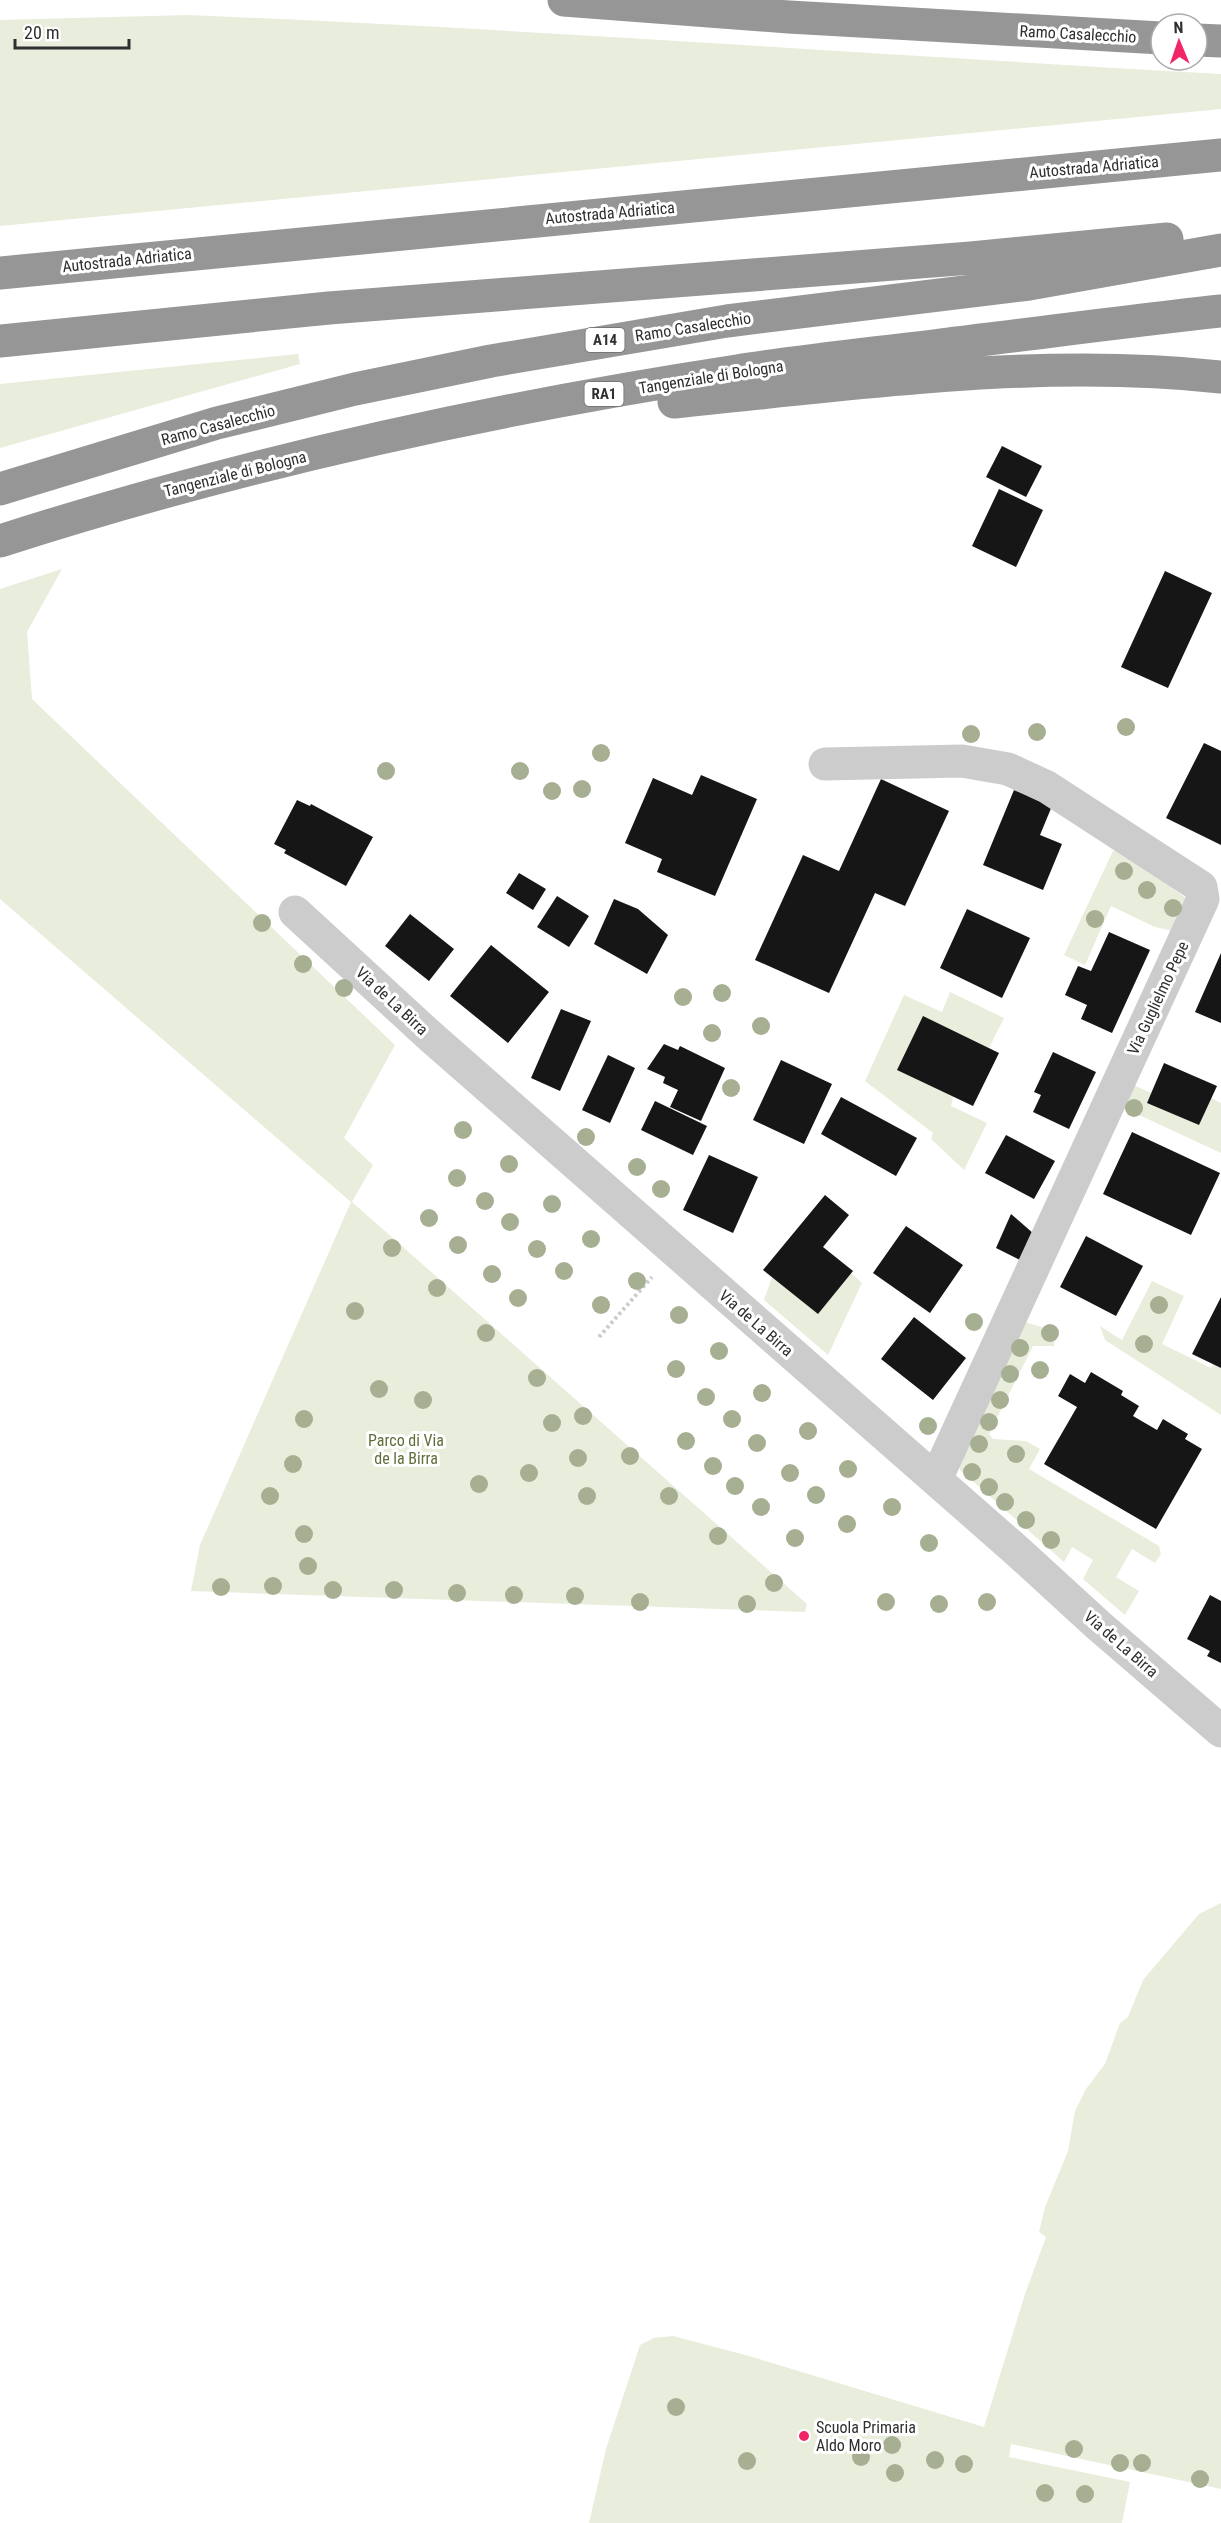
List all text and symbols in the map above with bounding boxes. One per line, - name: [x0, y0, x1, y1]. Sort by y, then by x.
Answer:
- scale bar: [15, 12, 129, 50]
- north arrow: [1149, 12, 1209, 72]
- text: N: [1173, 18, 1184, 37]
- street label: Ramo Casalecchio: [1019, 21, 1137, 47]
- text: 20 m: [24, 22, 59, 43]
- street label: Autostrada Adriatica: [1028, 152, 1160, 182]
- street label: Autostrada Adriatica: [544, 198, 676, 228]
- street label: Autostrada Adriatica: [61, 244, 193, 276]
- street label: Ramo Casalecchio: [634, 308, 752, 346]
- road number: A14: [586, 328, 624, 352]
- street label: Tangenziale di Bologna: [637, 356, 785, 398]
- road number: RA1: [584, 382, 624, 406]
- street label: Ramo Casalecchio: [159, 401, 277, 449]
- street label: Tangenziale di Bologna: [162, 447, 308, 501]
- street label: Via Guglielmo Pepe: [1123, 938, 1193, 1058]
- street label: Via de La Birra: [352, 963, 432, 1039]
- street label: Via de La Birra: [715, 1286, 797, 1360]
- park label: Parco di Via de la Birra: [368, 1431, 444, 1468]
- street label: Via de La Birra: [1080, 1607, 1162, 1681]
- place label: Scuola Primaria Aldo Moro: [816, 2418, 916, 2455]
- marker: Scuola Primaria Aldo Moro: [797, 2429, 811, 2443]

